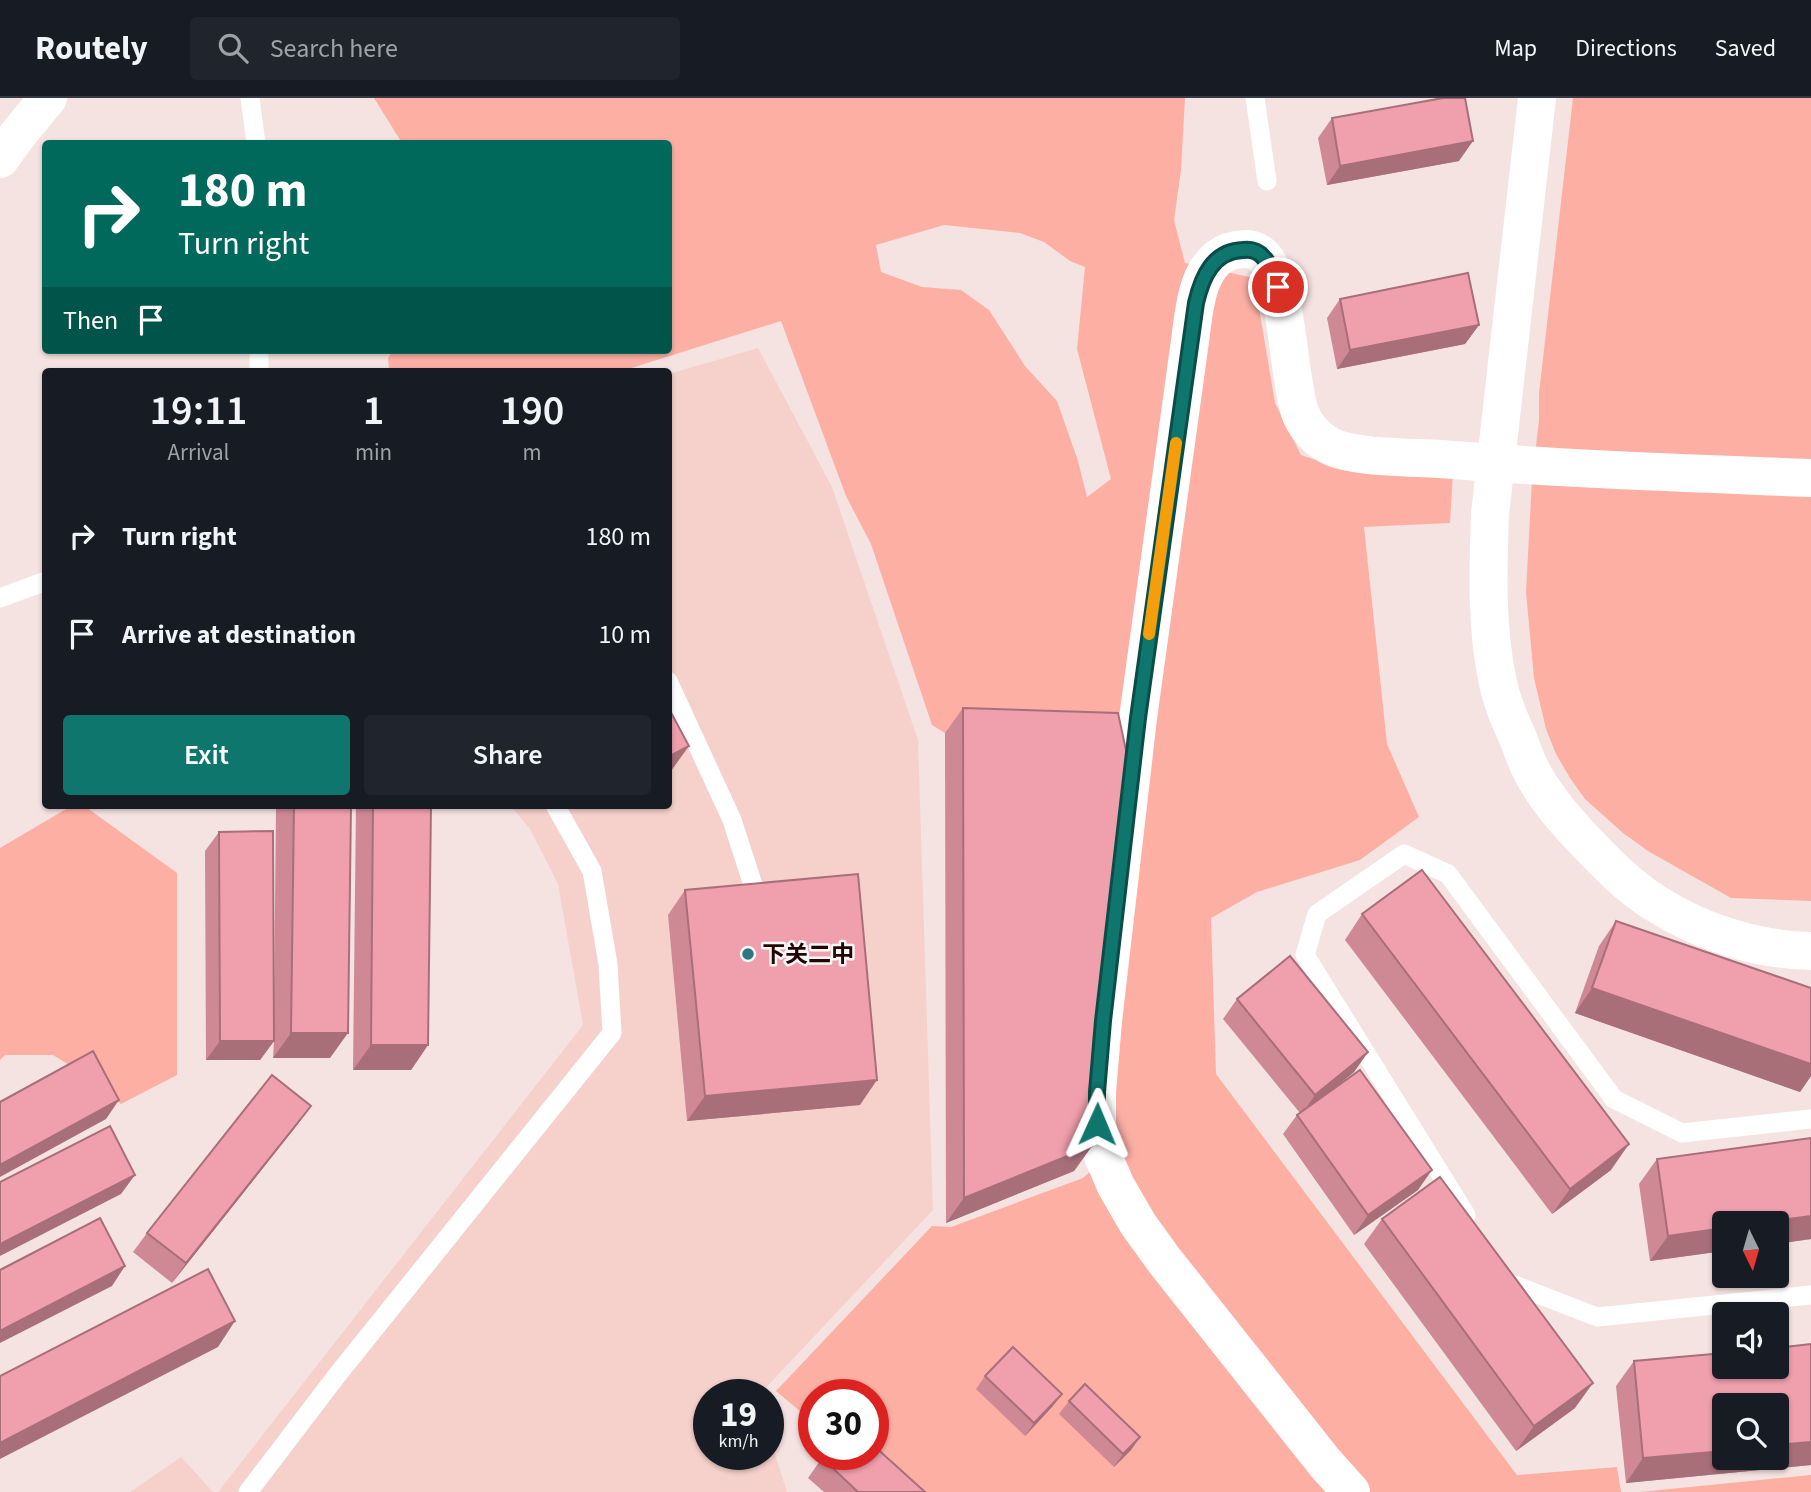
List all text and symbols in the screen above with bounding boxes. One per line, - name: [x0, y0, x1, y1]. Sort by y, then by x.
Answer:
- search box: [190, 17, 680, 80]
- text: Routely: [35, 25, 148, 72]
- icon: search: [214, 29, 252, 67]
- text: Search here: [270, 30, 398, 67]
- text: Map: [1494, 31, 1537, 66]
- text: Directions: [1575, 31, 1677, 66]
- text: Saved: [1715, 31, 1776, 66]
- text: 180 m: [178, 156, 307, 226]
- icon: right: [63, 168, 154, 259]
- text: Turn right: [178, 221, 309, 267]
- pin: [1248, 257, 1308, 317]
- icon: arrive: [1259, 268, 1297, 306]
- icon: arrive: [132, 301, 170, 339]
- text: Then: [63, 302, 118, 339]
- text: 19:11: [150, 381, 247, 441]
- text: 1: [363, 381, 384, 441]
- text: 190: [500, 381, 564, 441]
- text: Arrival: [168, 436, 229, 469]
- text: min: [355, 436, 392, 469]
- text: m: [523, 436, 542, 469]
- icon: right: [63, 517, 101, 555]
- text: Turn right: [122, 518, 237, 555]
- text: 180 m: [585, 518, 651, 555]
- icon: arrive: [63, 615, 101, 653]
- text: Arrive at destination: [122, 616, 356, 653]
- text: 10 m: [598, 616, 651, 653]
- button: Exit: [63, 715, 350, 795]
- button: Share: [364, 715, 651, 795]
- place label: 下关二中: [762, 938, 854, 971]
- marker: 下关二中: [740, 946, 756, 962]
- position arrow: [1060, 1087, 1134, 1161]
- north arrow: [1712, 1211, 1788, 1288]
- map controls: [1712, 1211, 1789, 1470]
- button: sound: [1712, 1302, 1789, 1379]
- speed limit sign: 30: [798, 1379, 889, 1470]
- text: 19: [720, 1390, 757, 1440]
- button: search: [1712, 1393, 1789, 1470]
- text: km/h: [719, 1429, 758, 1454]

